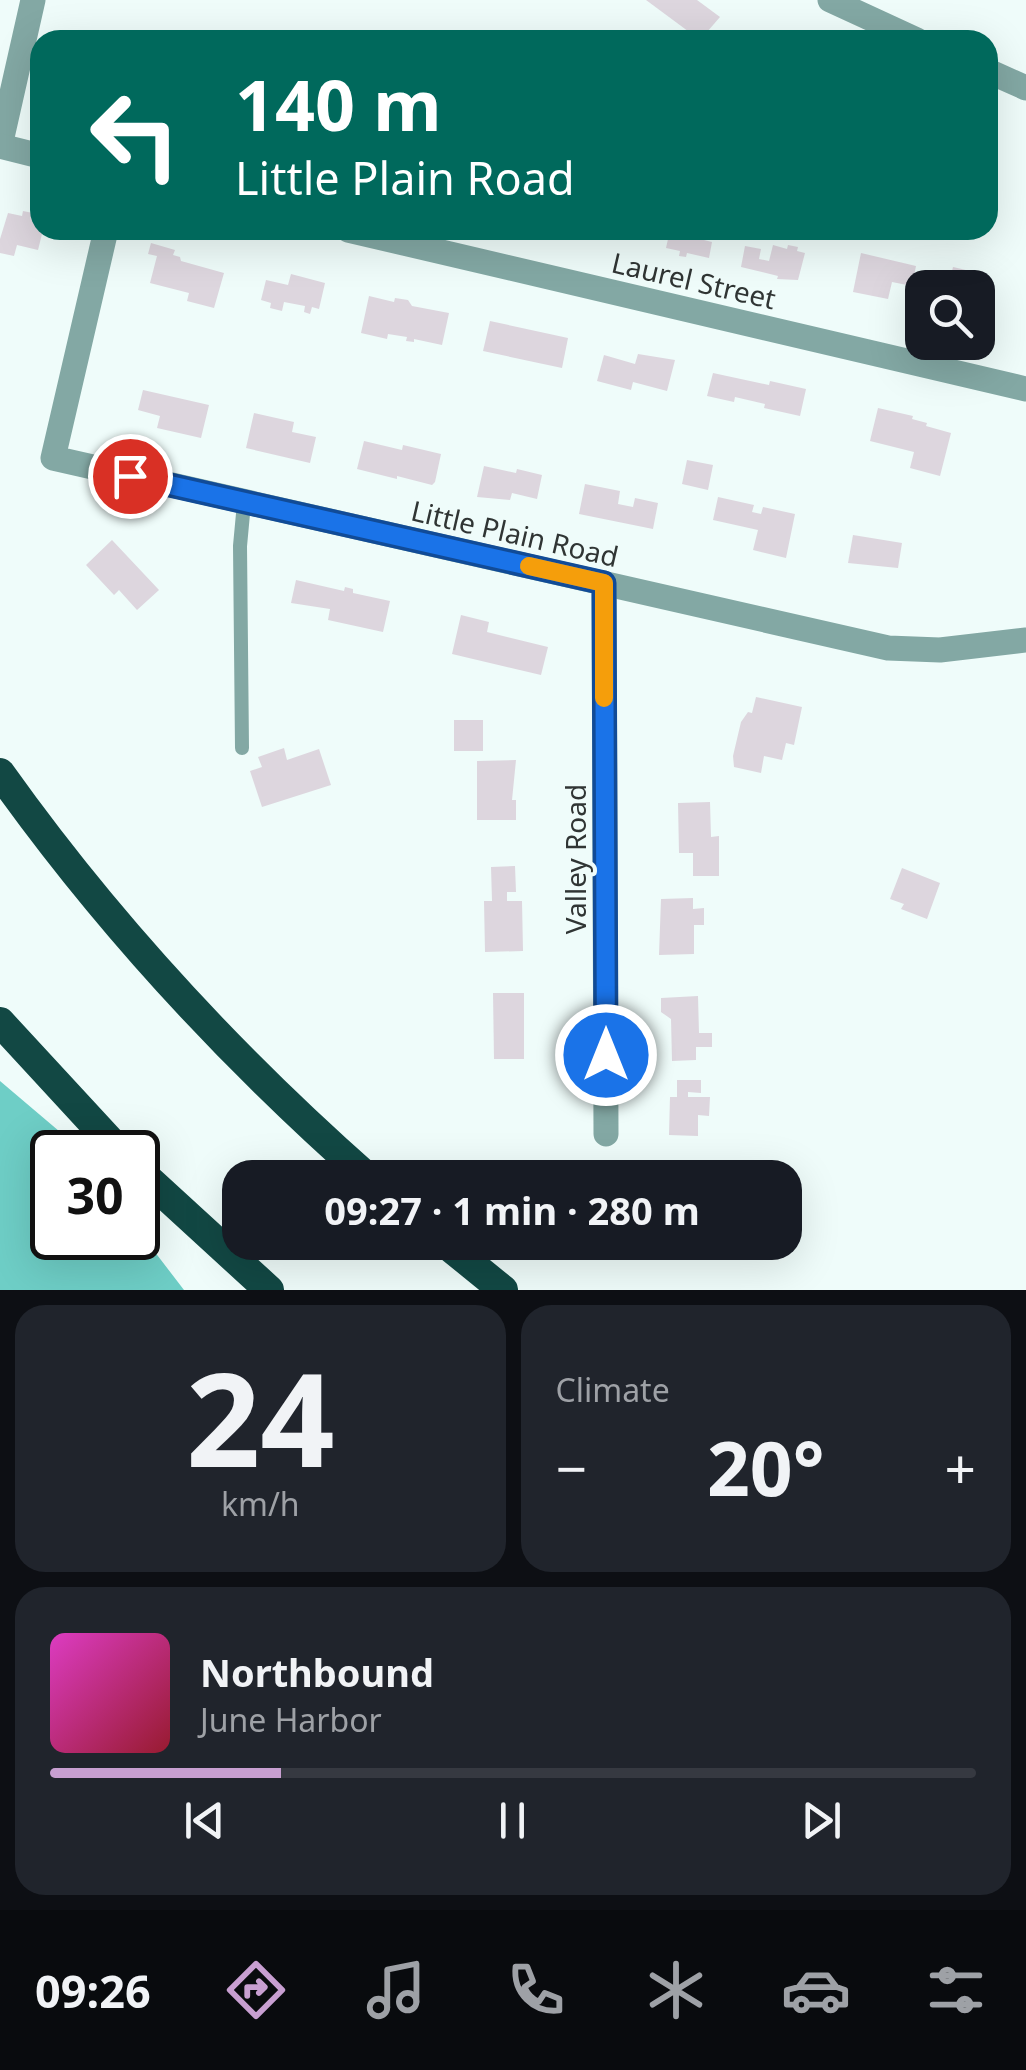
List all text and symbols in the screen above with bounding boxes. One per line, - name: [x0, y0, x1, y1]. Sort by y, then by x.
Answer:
- text: 140 m: [235, 56, 442, 152]
- icon: left: [70, 70, 200, 200]
- text: Little Plain Road: [235, 147, 575, 208]
- street label: Laurel Street: [608, 243, 780, 317]
- map controls: [905, 270, 995, 360]
- button: search: [905, 270, 995, 360]
- pin: [88, 434, 173, 519]
- icon: arrive: [103, 449, 158, 504]
- street label: Little Plain Road: [408, 491, 622, 575]
- street label: Valley Road: [556, 784, 594, 934]
- position arrow: [554, 1003, 658, 1107]
- speed limit sign: 30: [30, 1130, 160, 1260]
- text: 09:27 · 1 min · 280 m: [324, 1184, 700, 1236]
- text: 24: [186, 1328, 335, 1505]
- text: Climate: [556, 1368, 670, 1411]
- text: 20°: [707, 1416, 825, 1518]
- text: −: [556, 1430, 587, 1505]
- text: +: [945, 1430, 976, 1505]
- text: km/h: [221, 1482, 300, 1525]
- text: Northbound: [200, 1646, 434, 1698]
- text: June Harbor: [200, 1698, 382, 1741]
- icon: previous: [177, 1793, 232, 1848]
- icon: pause: [485, 1793, 540, 1848]
- icon: next: [794, 1793, 849, 1848]
- icon: directions: [221, 1955, 291, 2025]
- icon: music: [361, 1955, 431, 2025]
- icon: phone: [501, 1955, 571, 2025]
- icon: climate: [641, 1955, 711, 2025]
- icon: car: [781, 1955, 851, 2025]
- icon: filters: [921, 1955, 991, 2025]
- text: 09:26: [35, 1960, 151, 2021]

